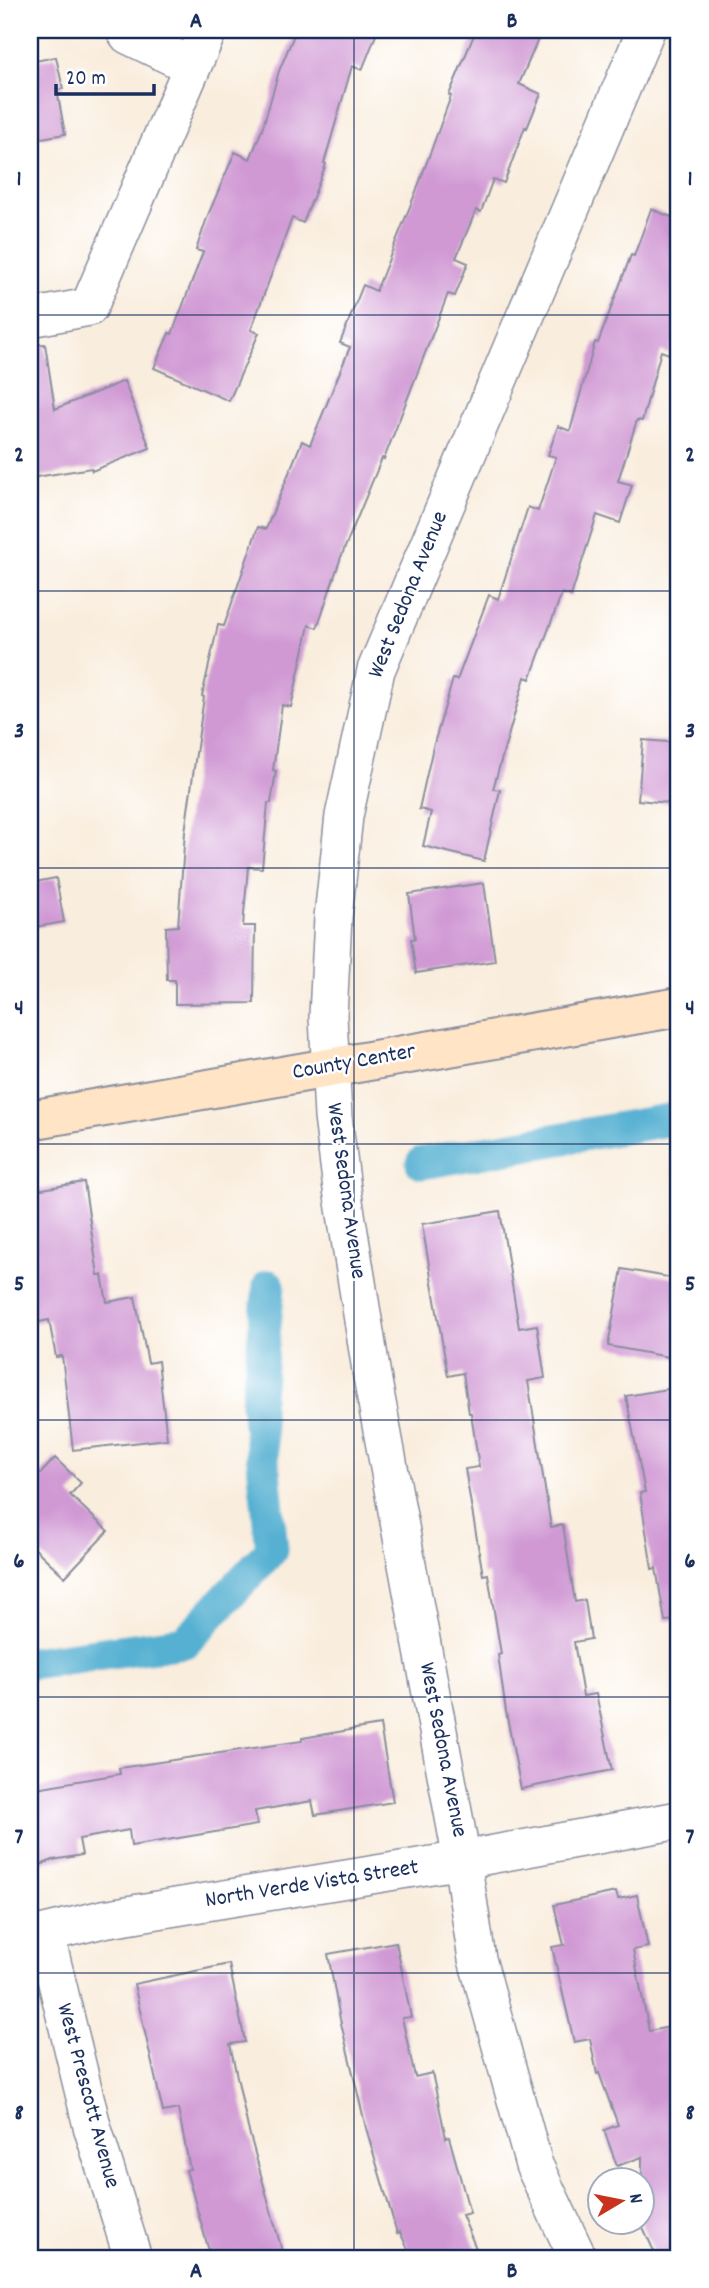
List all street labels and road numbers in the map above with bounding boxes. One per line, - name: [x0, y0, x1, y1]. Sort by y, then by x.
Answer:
- street label: West Sedona Avenue: [360, 506, 458, 684]
- street label: County Center: [290, 1036, 419, 1090]
- street label: West Sedona Avenue: [316, 1101, 374, 1281]
- street label: West Sedona Avenue: [409, 1660, 475, 1840]
- street label: North Verde Vista Street: [203, 1852, 421, 1918]
- street label: West Prescott Avenue: [46, 2000, 128, 2192]

